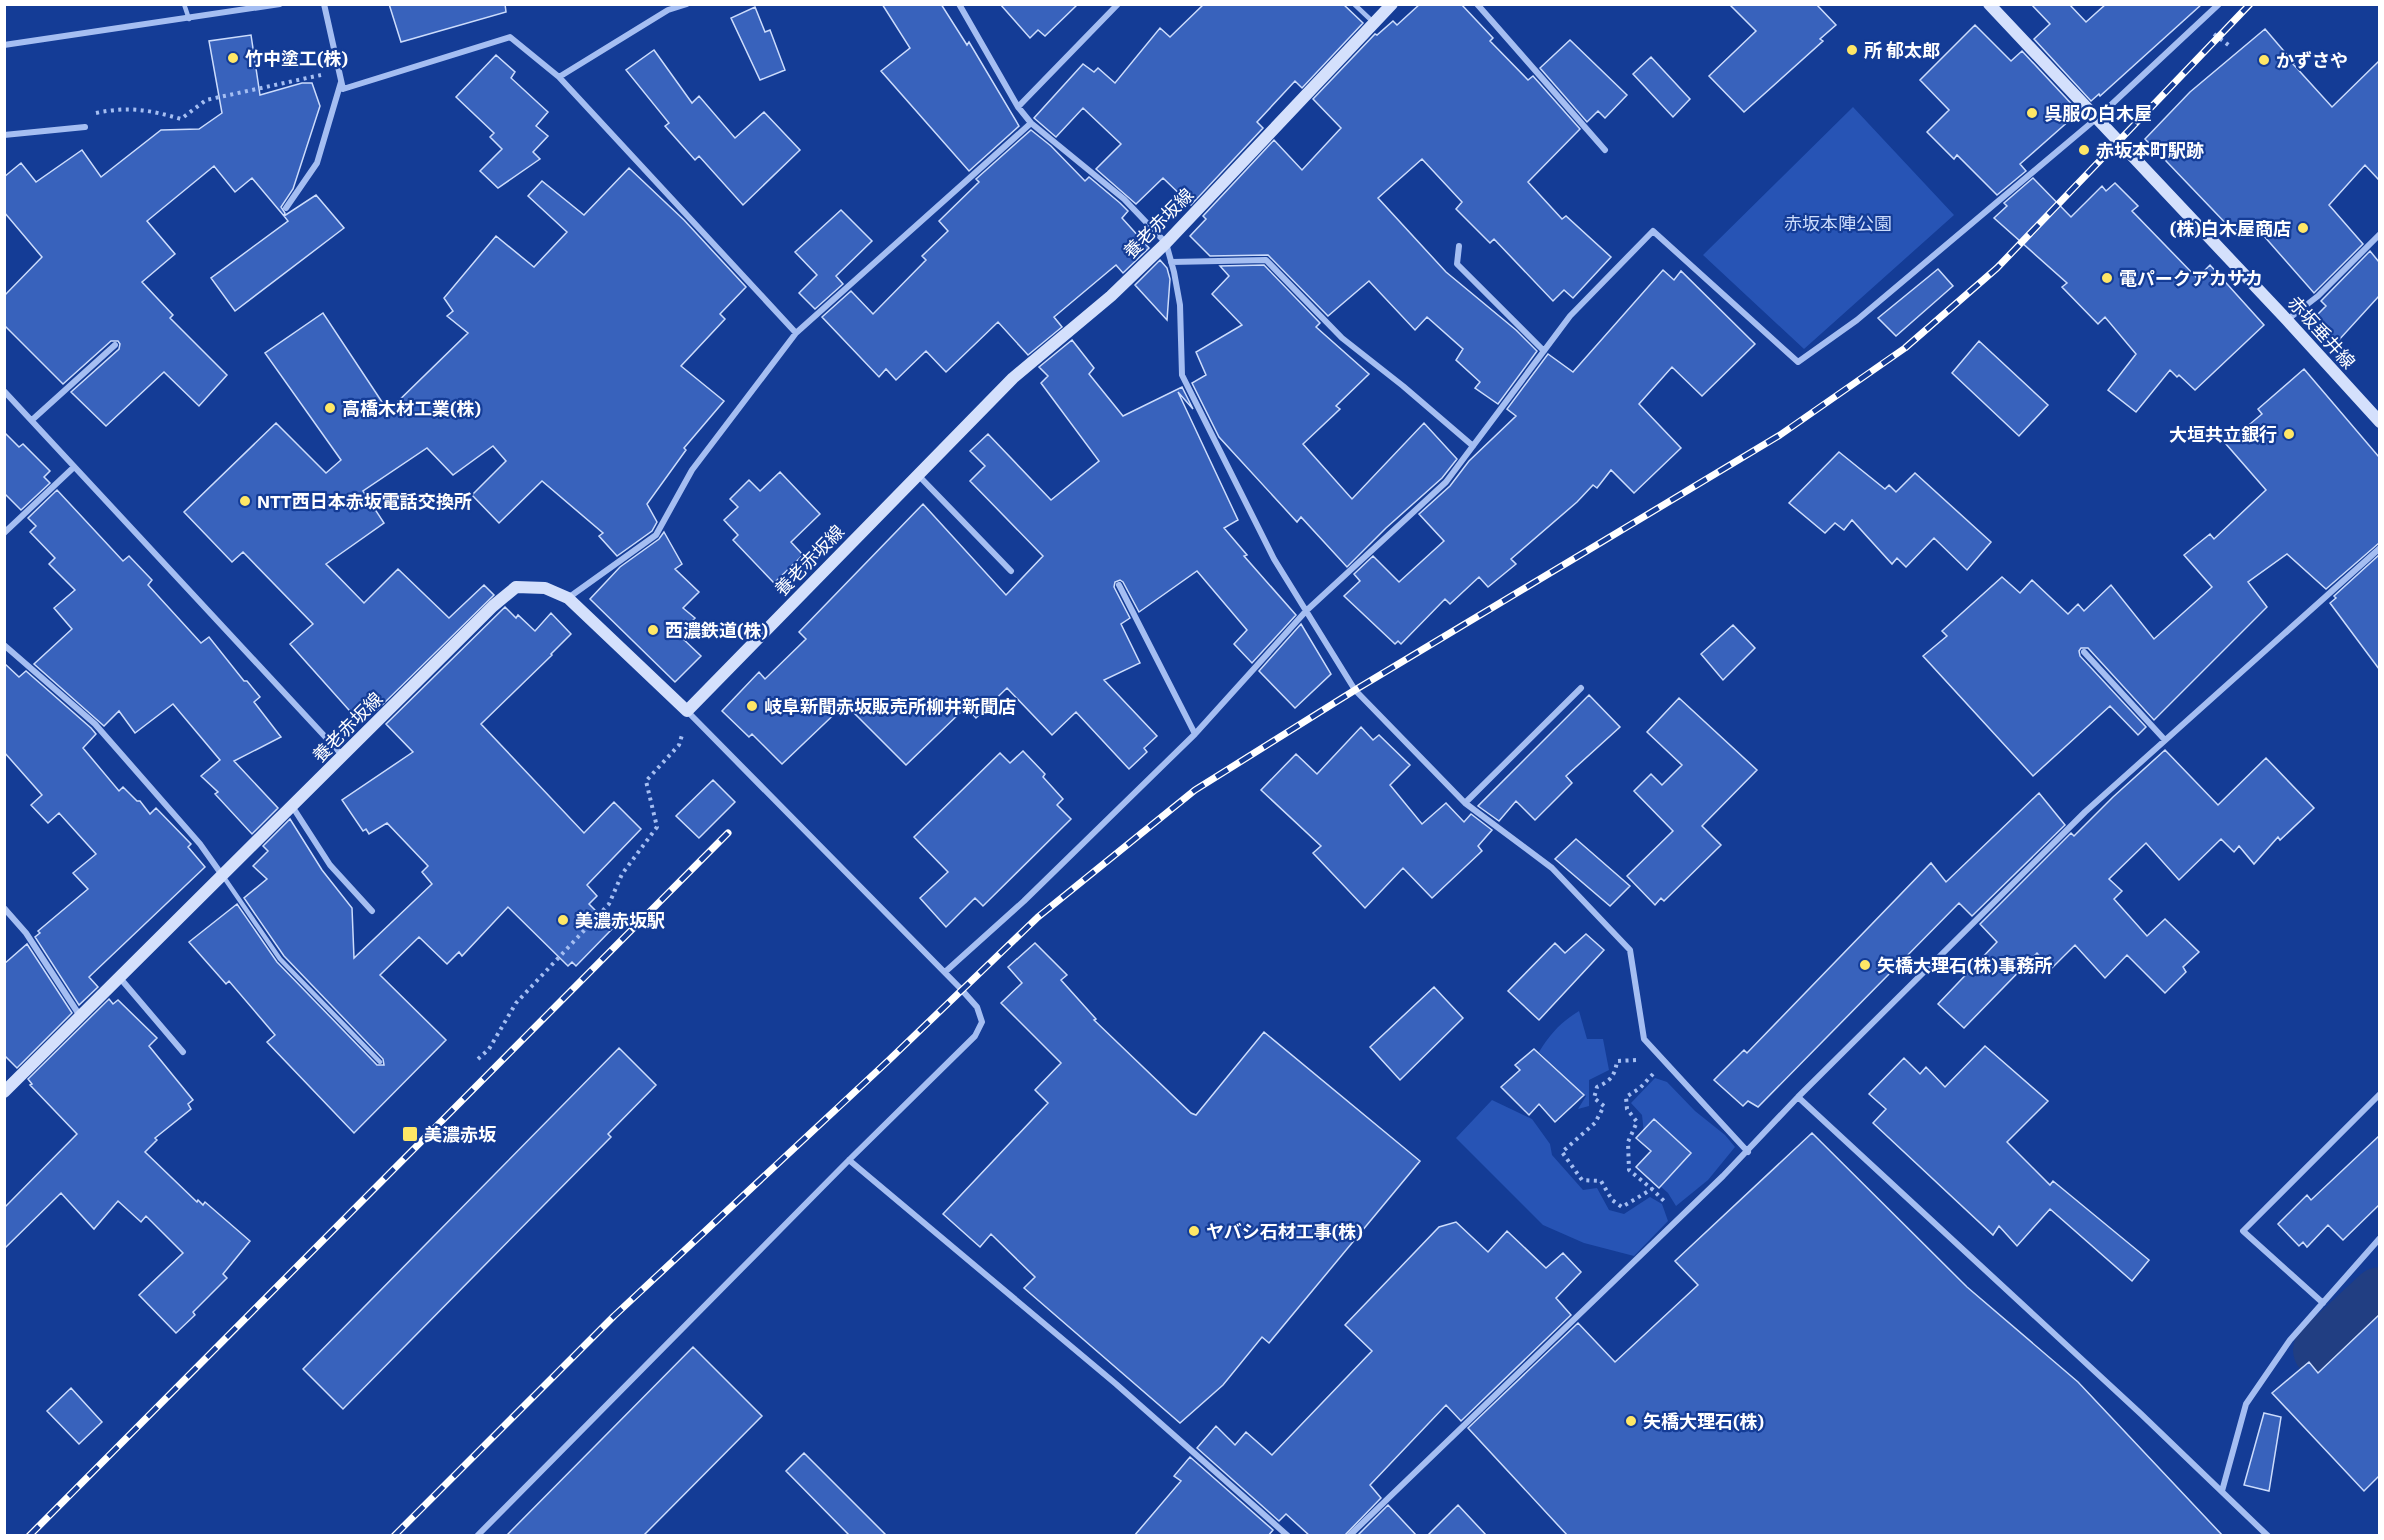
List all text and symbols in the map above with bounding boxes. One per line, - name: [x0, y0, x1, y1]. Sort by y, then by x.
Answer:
- place label: 所 郁太郎: [1864, 39, 1940, 61]
- marker: 所 郁太郎: [1845, 43, 1859, 57]
- place label: 竹中塗工(株): [245, 47, 348, 69]
- place label: かずさや: [2276, 49, 2348, 71]
- marker: 竹中塗工(株): [226, 51, 240, 65]
- marker: かずさや: [2257, 53, 2271, 67]
- place label: 呉服の白木屋: [2044, 102, 2152, 124]
- marker: 呉服の白木屋: [2025, 106, 2039, 120]
- place label: 赤坂本町駅跡: [2096, 139, 2204, 161]
- marker: 赤坂本町駅跡: [2077, 143, 2091, 157]
- street label: 養老赤坂線: [1118, 183, 1198, 263]
- park label: 赤坂本陣公園: [1784, 212, 1892, 234]
- place label: (株)白木屋商店: [2170, 217, 2291, 239]
- marker: (株)白木屋商店: [2296, 221, 2310, 235]
- place label: 電パークアカサカ: [2119, 267, 2263, 289]
- marker: 電パークアカサカ: [2100, 271, 2114, 285]
- street label: 赤坂垂井線: [2284, 291, 2360, 373]
- place label: 高橋木材工業(株): [342, 397, 481, 419]
- marker: 高橋木材工業(株): [323, 401, 337, 415]
- place label: 大垣共立銀行: [2169, 423, 2277, 445]
- marker: 大垣共立銀行: [2282, 427, 2296, 441]
- place label: NTT西日本赤坂電話交換所: [257, 490, 472, 512]
- marker: NTT西日本赤坂電話交換所: [238, 494, 252, 508]
- street label: 養老赤坂線: [770, 520, 848, 600]
- place label: 西濃鉄道(株): [665, 619, 768, 641]
- marker: 西濃鉄道(株): [646, 623, 660, 637]
- street label: 養老赤坂線: [307, 687, 387, 767]
- place label: 岐阜新聞赤坂販売所柳井新聞店: [764, 695, 1016, 717]
- marker: 岐阜新聞赤坂販売所柳井新聞店: [745, 699, 759, 713]
- place label: 美濃赤坂駅: [575, 909, 665, 931]
- marker: 美濃赤坂駅: [556, 913, 570, 927]
- place label: 矢橋大理石(株)事務所: [1877, 954, 2052, 976]
- marker: 矢橋大理石(株)事務所: [1858, 958, 1872, 972]
- place label: 美濃赤坂: [424, 1123, 497, 1145]
- marker: 美濃赤坂: [401, 1125, 419, 1143]
- place label: ヤバシ石材工事(株): [1206, 1220, 1363, 1242]
- marker: ヤバシ石材工事(株): [1187, 1224, 1201, 1238]
- place label: 矢橋大理石(株): [1643, 1410, 1764, 1432]
- marker: 矢橋大理石(株): [1624, 1414, 1638, 1428]

